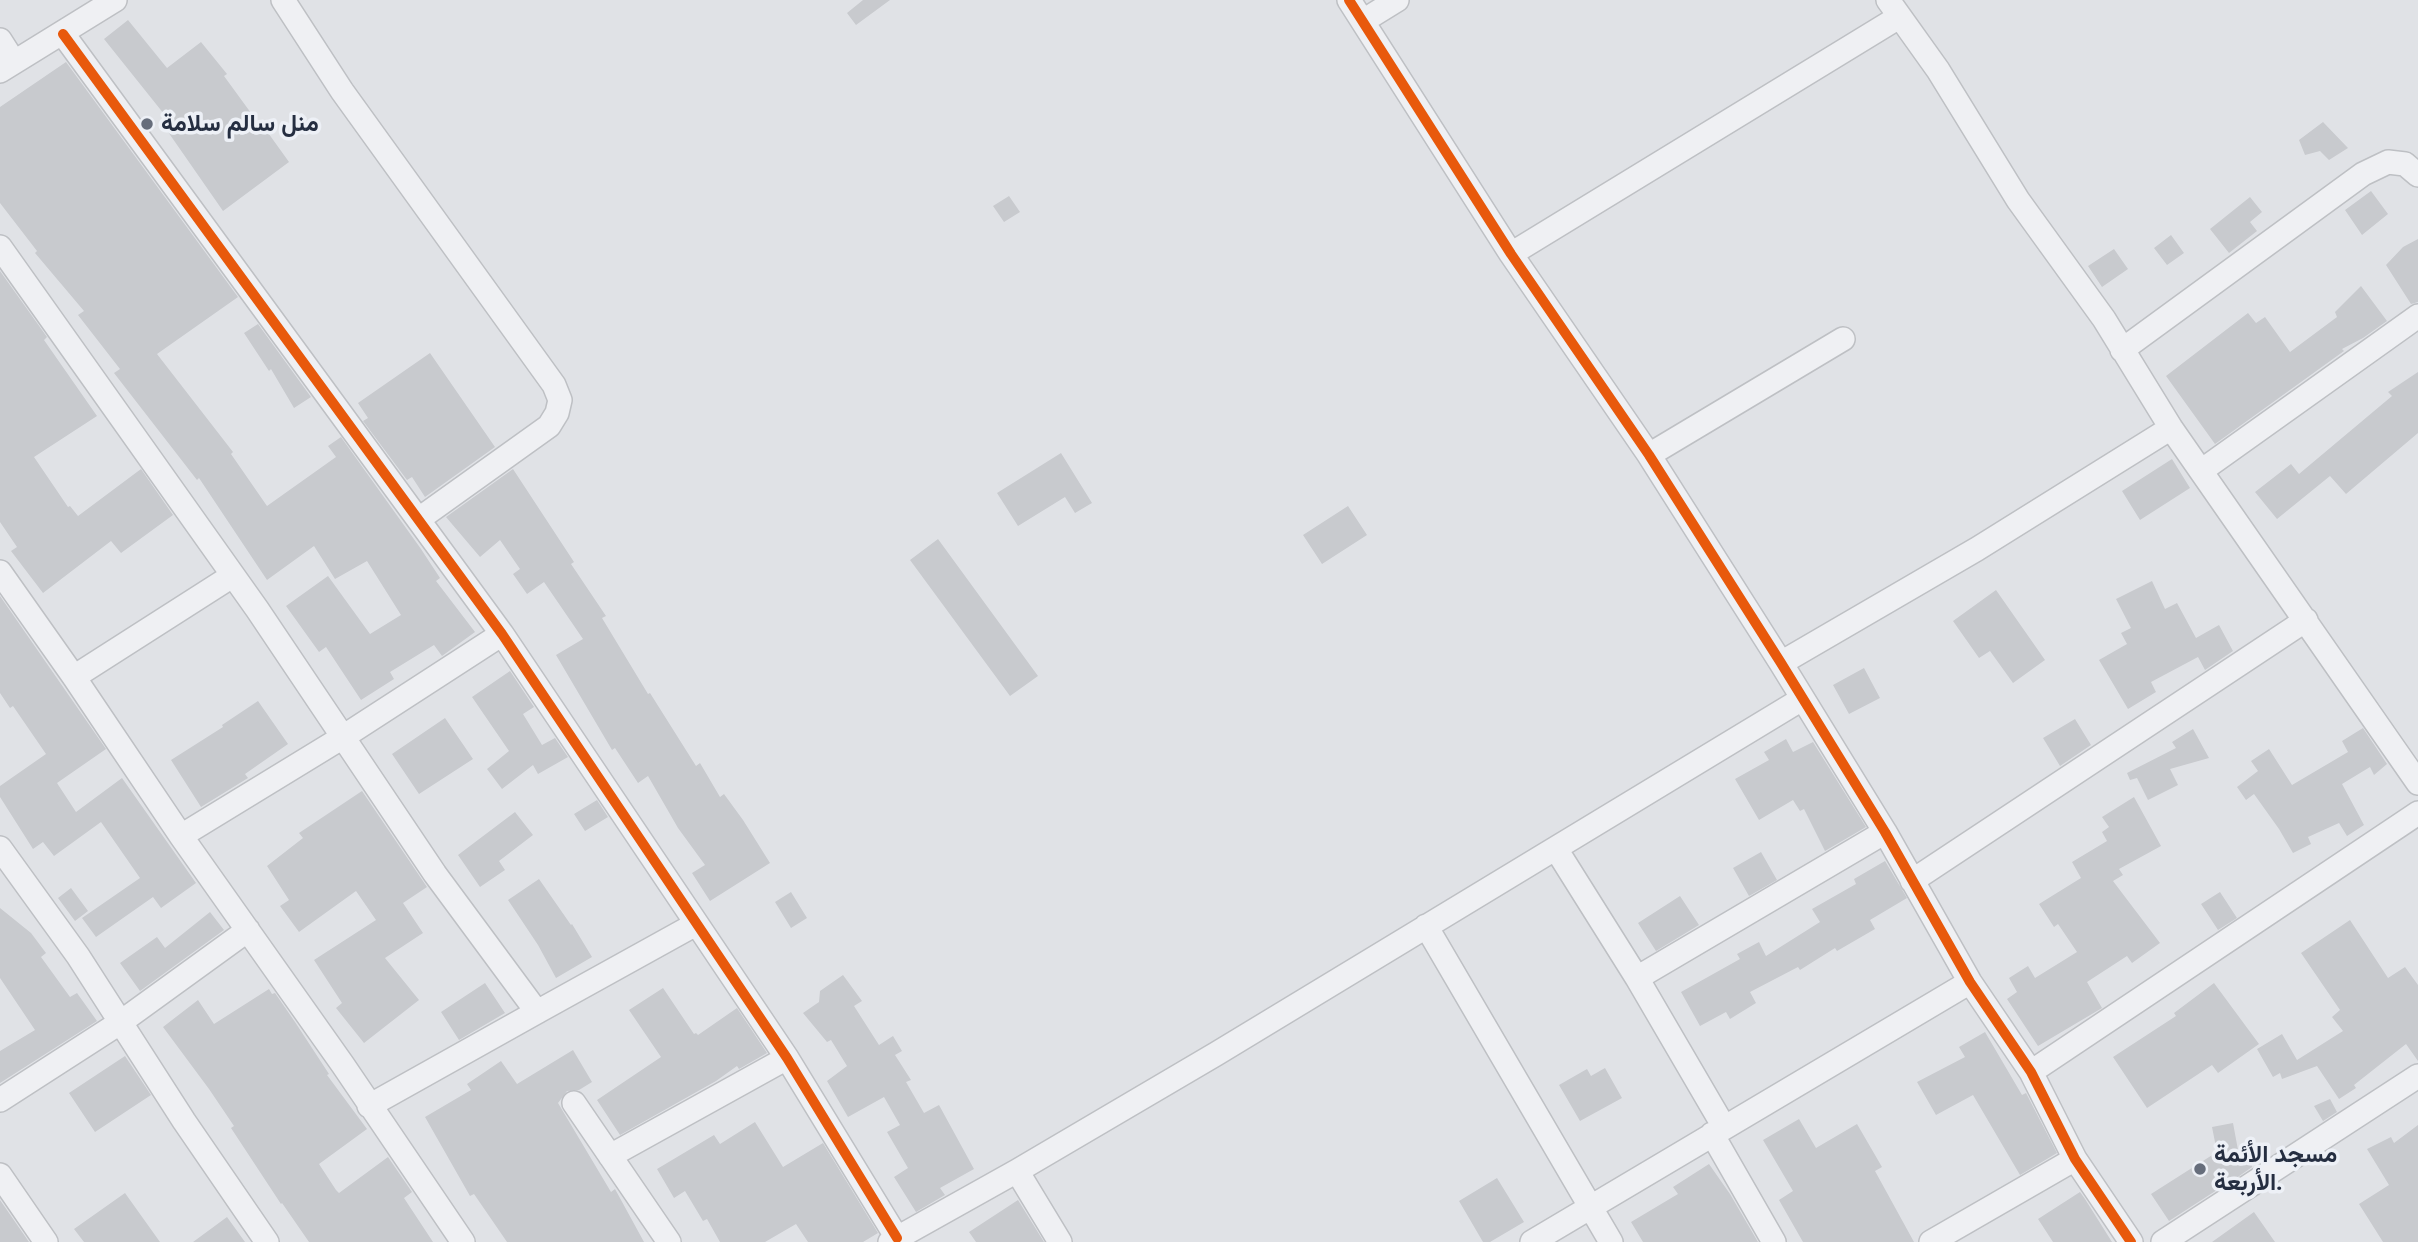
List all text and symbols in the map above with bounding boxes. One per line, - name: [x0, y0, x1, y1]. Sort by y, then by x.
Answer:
- place label: منل سالم سلامة: [161, 110, 319, 138]
- marker: منل سالم سلامة: [139, 116, 155, 132]
- place label: مسجد الأئمة الأربعة.: [2214, 1141, 2337, 1197]
- marker: مسجد الأئمة الأربعة.: [2192, 1161, 2208, 1177]

